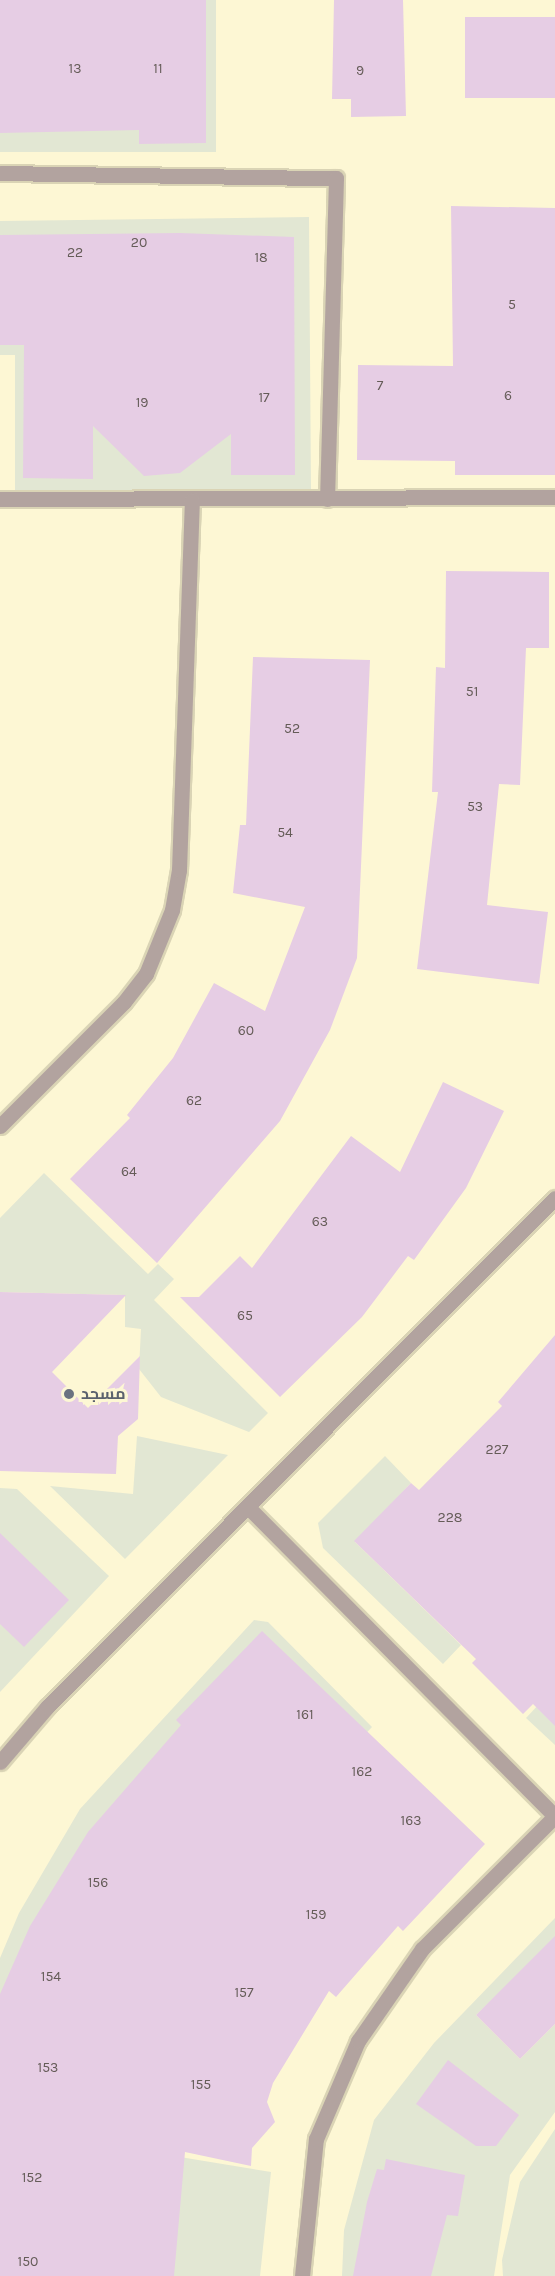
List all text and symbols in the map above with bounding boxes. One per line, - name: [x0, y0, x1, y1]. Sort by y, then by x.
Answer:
- house number: 13: [69, 61, 81, 77]
- house number: 11: [153, 61, 163, 77]
- house number: 9: [356, 63, 364, 79]
- house number: 20: [131, 235, 147, 251]
- house number: 22: [67, 245, 83, 261]
- house number: 18: [254, 250, 268, 266]
- house number: 5: [508, 297, 516, 313]
- house number: 7: [377, 378, 383, 394]
- house number: 6: [504, 388, 512, 404]
- house number: 17: [258, 390, 270, 406]
- house number: 19: [136, 395, 148, 411]
- house number: 51: [466, 684, 478, 700]
- house number: 52: [284, 721, 300, 737]
- house number: 53: [467, 799, 483, 815]
- house number: 54: [277, 825, 293, 841]
- house number: 60: [238, 1023, 254, 1039]
- house number: 62: [186, 1093, 202, 1109]
- house number: 64: [121, 1164, 137, 1180]
- house number: 63: [312, 1214, 328, 1230]
- house number: 65: [237, 1308, 253, 1324]
- place label: مسجد: [81, 1384, 125, 1404]
- marker: مسجد: [62, 1387, 76, 1401]
- house number: 227: [486, 1442, 508, 1458]
- house number: 228: [438, 1510, 462, 1526]
- house number: 161: [296, 1707, 314, 1723]
- house number: 162: [352, 1764, 372, 1780]
- house number: 163: [401, 1813, 421, 1829]
- house number: 156: [88, 1875, 108, 1891]
- house number: 159: [306, 1907, 326, 1923]
- house number: 154: [41, 1969, 61, 1985]
- house number: 157: [234, 1985, 254, 2001]
- house number: 153: [38, 2060, 58, 2076]
- house number: 155: [191, 2077, 211, 2093]
- house number: 152: [22, 2170, 42, 2186]
- house number: 150: [18, 2254, 38, 2270]

